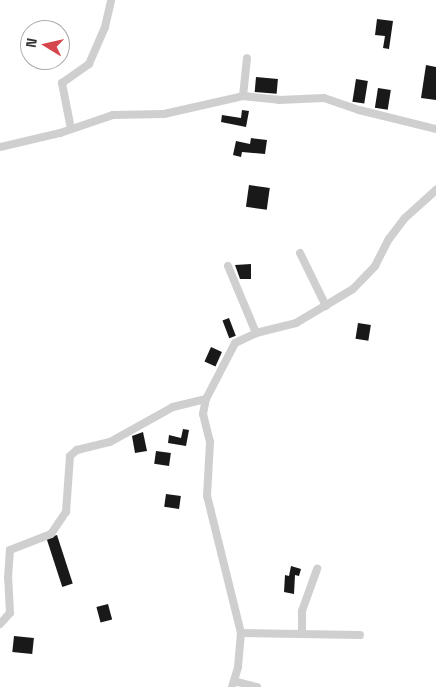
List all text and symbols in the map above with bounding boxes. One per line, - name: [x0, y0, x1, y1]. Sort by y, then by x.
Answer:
- north arrow: [20, 20, 70, 70]
- text: N: [22, 37, 41, 49]

